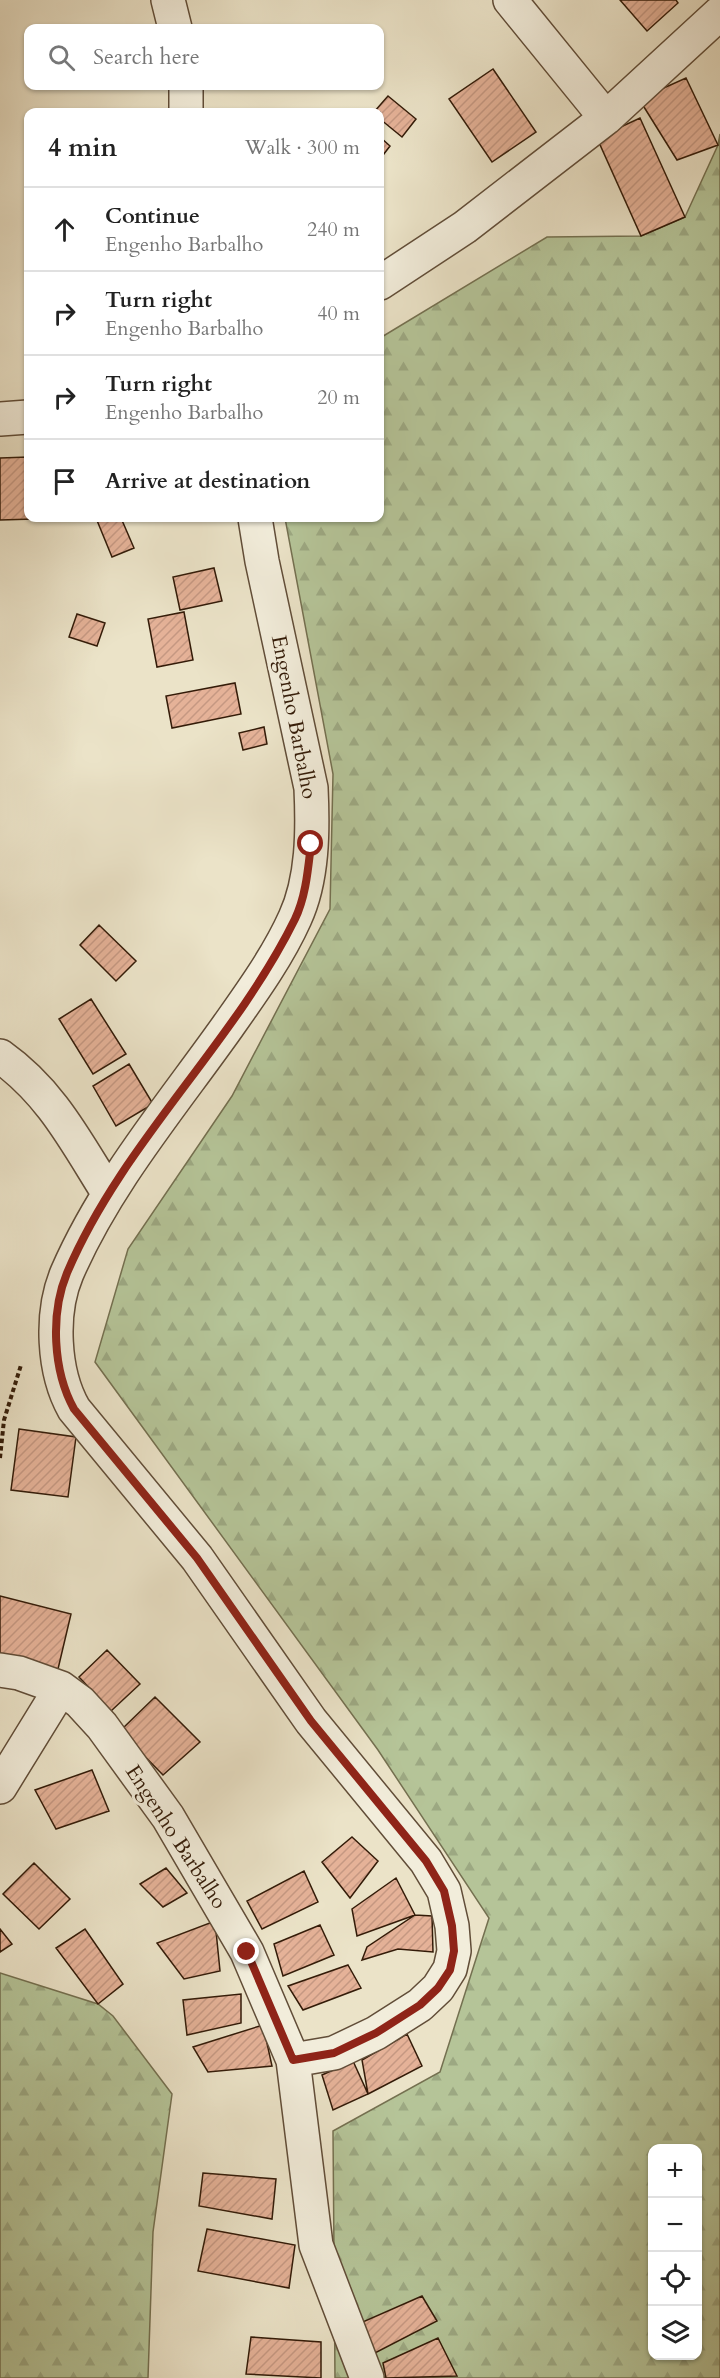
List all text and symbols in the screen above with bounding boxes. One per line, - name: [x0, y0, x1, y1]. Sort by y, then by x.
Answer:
- search box: [24, 24, 384, 90]
- icon: search: [45, 41, 78, 74]
- text: Search here: [93, 42, 200, 72]
- text: 4 min: [48, 130, 117, 165]
- text: Walk · 300 m: [245, 134, 360, 161]
- text: Continue: [105, 201, 200, 231]
- icon: ahead: [48, 213, 81, 246]
- text: 240 m: [307, 216, 360, 243]
- text: Engenho Barbalho: [105, 231, 263, 258]
- text: Turn right: [105, 285, 212, 315]
- icon: right: [48, 297, 81, 330]
- text: 40 m: [317, 300, 360, 327]
- text: Engenho Barbalho: [105, 315, 263, 342]
- text: Turn right: [105, 369, 212, 399]
- icon: right: [48, 381, 81, 414]
- text: 20 m: [317, 384, 360, 411]
- text: Engenho Barbalho: [105, 399, 263, 426]
- icon: arrive: [48, 465, 81, 498]
- text: Arrive at destination: [105, 466, 310, 496]
- street label: Engenho Barbalho: [264, 633, 324, 801]
- route start: [297, 830, 323, 856]
- street label: Engenho Barbalho: [119, 1759, 233, 1915]
- route end: [233, 1938, 259, 1964]
- map controls: [648, 2144, 702, 2360]
- button: +: [648, 2144, 702, 2198]
- button: −: [648, 2198, 702, 2252]
- button: locate: [648, 2252, 702, 2306]
- button: layers: [648, 2306, 702, 2360]

